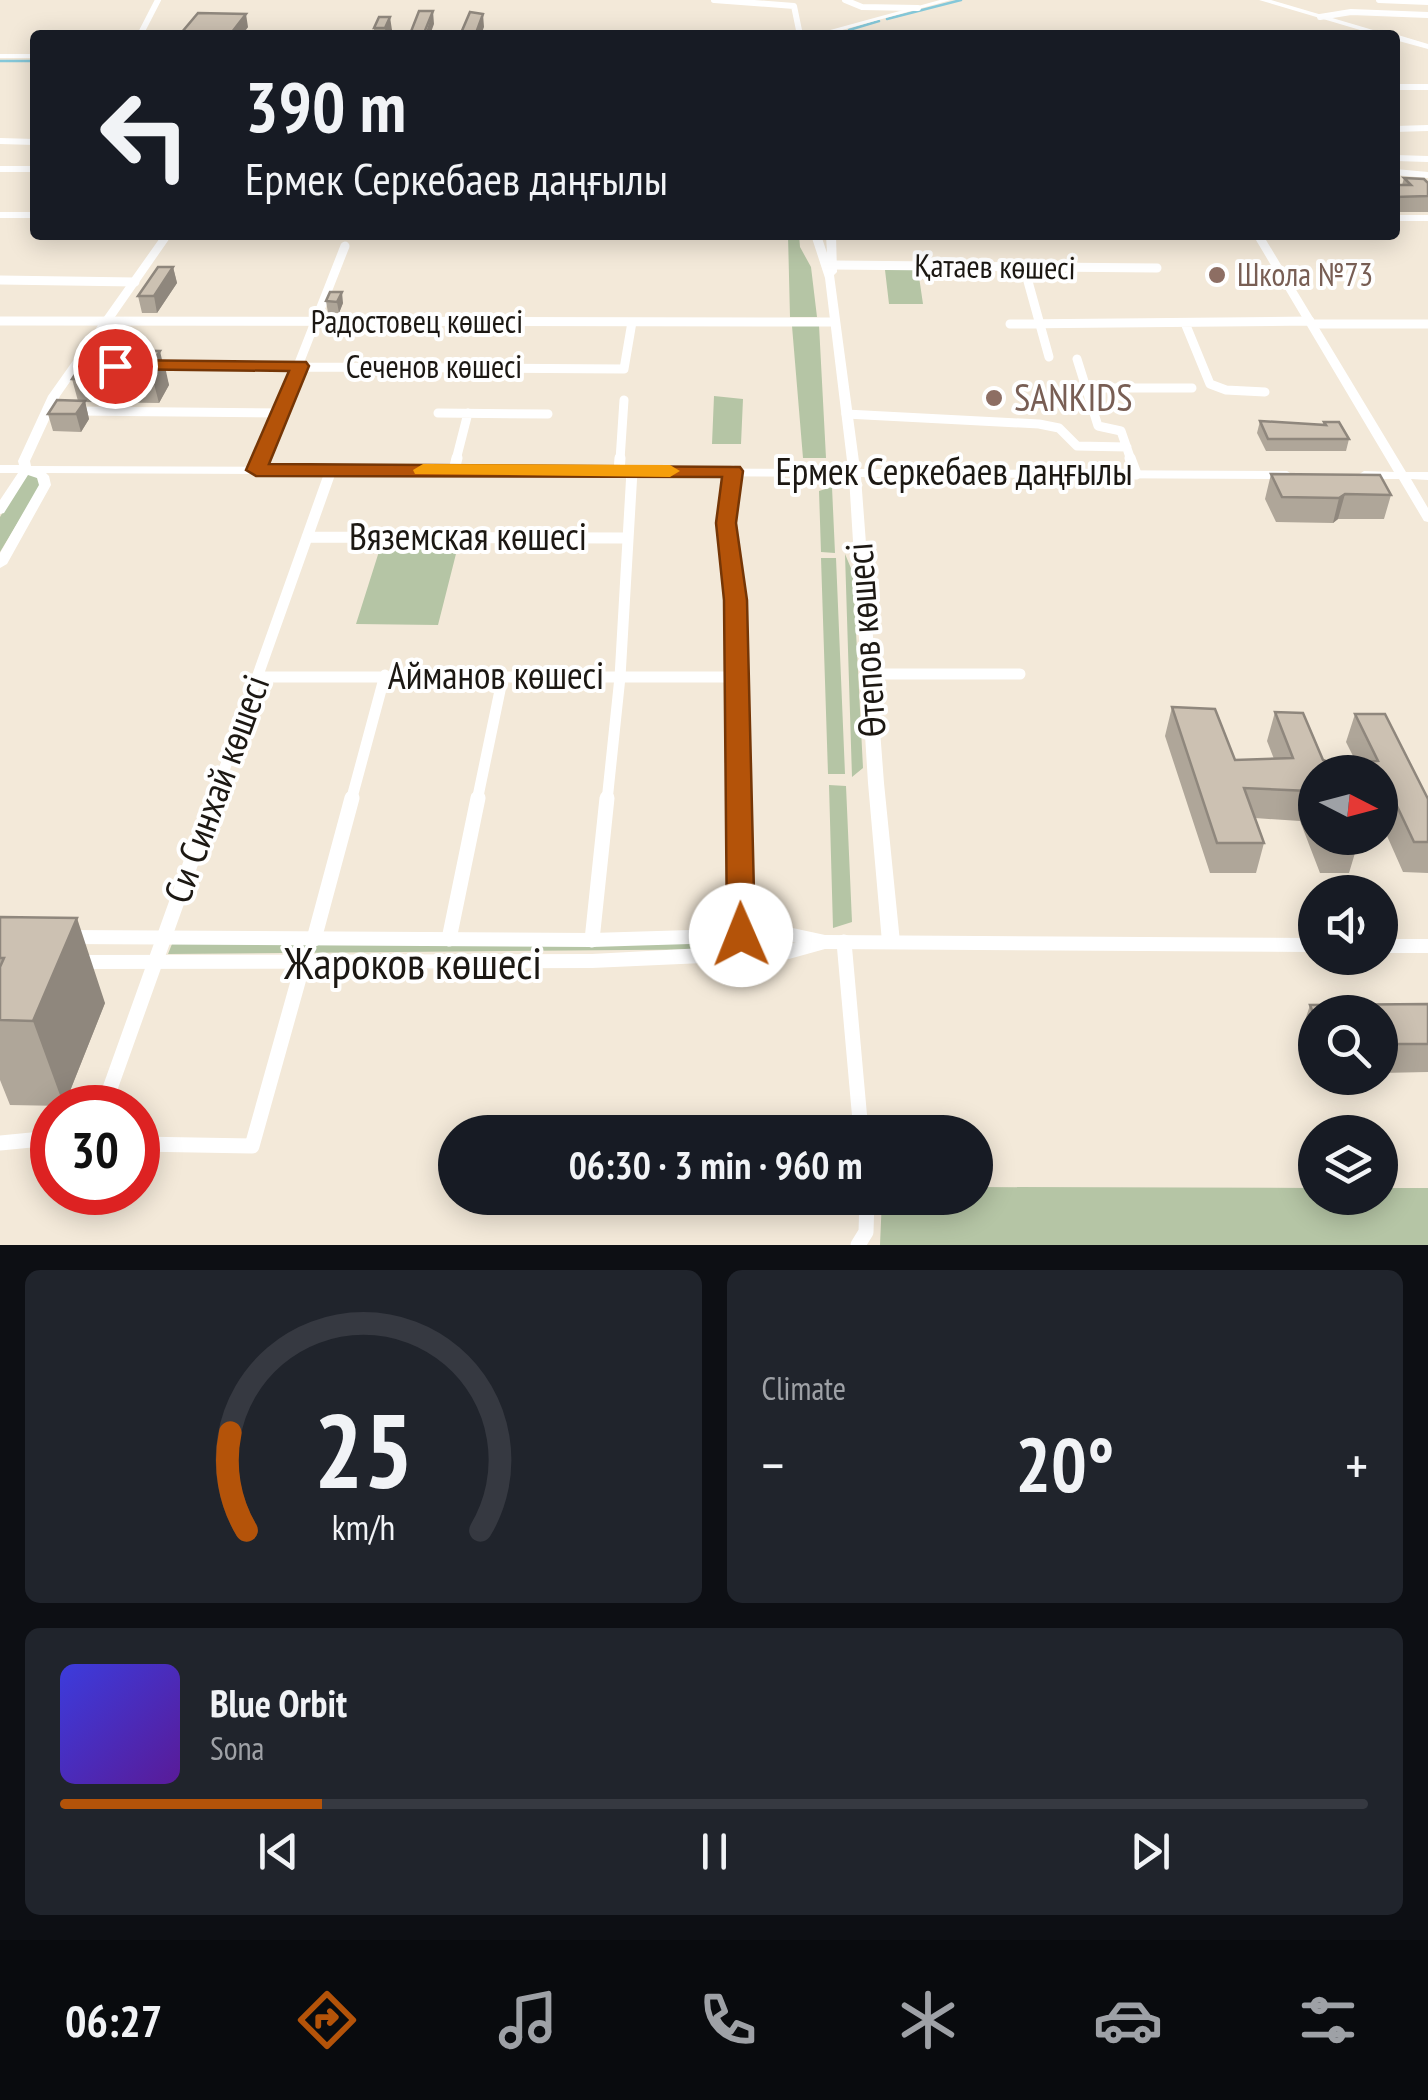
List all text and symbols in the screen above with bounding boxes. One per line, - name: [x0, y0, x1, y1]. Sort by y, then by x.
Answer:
- text: 390 m: [245, 61, 406, 151]
- icon: left: [80, 70, 210, 200]
- text: Ермек Серкебаев даңғылы: [245, 149, 668, 207]
- street label: Қатаев көшесі: [914, 244, 1076, 288]
- place label: Школа №73: [1237, 253, 1373, 295]
- marker: Школа №73: [1206, 264, 1228, 286]
- street label: Радостовец көшесі: [311, 300, 523, 342]
- pin: [73, 324, 158, 409]
- icon: arrive: [88, 339, 143, 394]
- street label: Сеченов көшесі: [346, 345, 522, 387]
- place label: SANKIDS: [1014, 372, 1132, 421]
- marker: SANKIDS: [983, 387, 1005, 409]
- street label: Ермек Серкебаев даңғылы: [775, 446, 1133, 495]
- street label: Вяземская көшесі: [349, 511, 587, 560]
- street label: Өтепов көшесі: [833, 541, 896, 739]
- street label: Айманов көшесі: [388, 650, 604, 699]
- street label: Си Синхай көшесі: [152, 668, 279, 909]
- north arrow: [1298, 755, 1398, 855]
- map controls: [1298, 755, 1398, 1215]
- button: sound: [1298, 875, 1398, 975]
- position arrow: [689, 883, 793, 987]
- street label: Жароков көшесі: [283, 933, 542, 991]
- button: search: [1298, 995, 1398, 1095]
- speed limit sign: 30: [30, 1085, 160, 1215]
- button: layers: [1298, 1115, 1398, 1215]
- text: 06:30 · 3 min · 960 m: [569, 1140, 862, 1189]
- text: Climate: [762, 1367, 846, 1409]
- text: 25: [314, 1382, 413, 1517]
- text: 20°: [1015, 1416, 1114, 1513]
- text: −: [762, 1429, 784, 1500]
- text: +: [1345, 1429, 1368, 1500]
- text: km/h: [332, 1504, 395, 1550]
- text: Blue Orbit: [210, 1678, 347, 1727]
- text: Sona: [210, 1727, 264, 1769]
- icon: previous: [251, 1824, 306, 1879]
- icon: pause: [687, 1824, 742, 1879]
- icon: next: [1123, 1824, 1178, 1879]
- icon: directions: [292, 1985, 362, 2055]
- icon: music: [493, 1985, 563, 2055]
- icon: phone: [693, 1985, 763, 2055]
- icon: climate: [893, 1985, 963, 2055]
- icon: car: [1093, 1985, 1163, 2055]
- icon: filters: [1293, 1985, 1363, 2055]
- text: 06:27: [65, 1991, 162, 2049]

